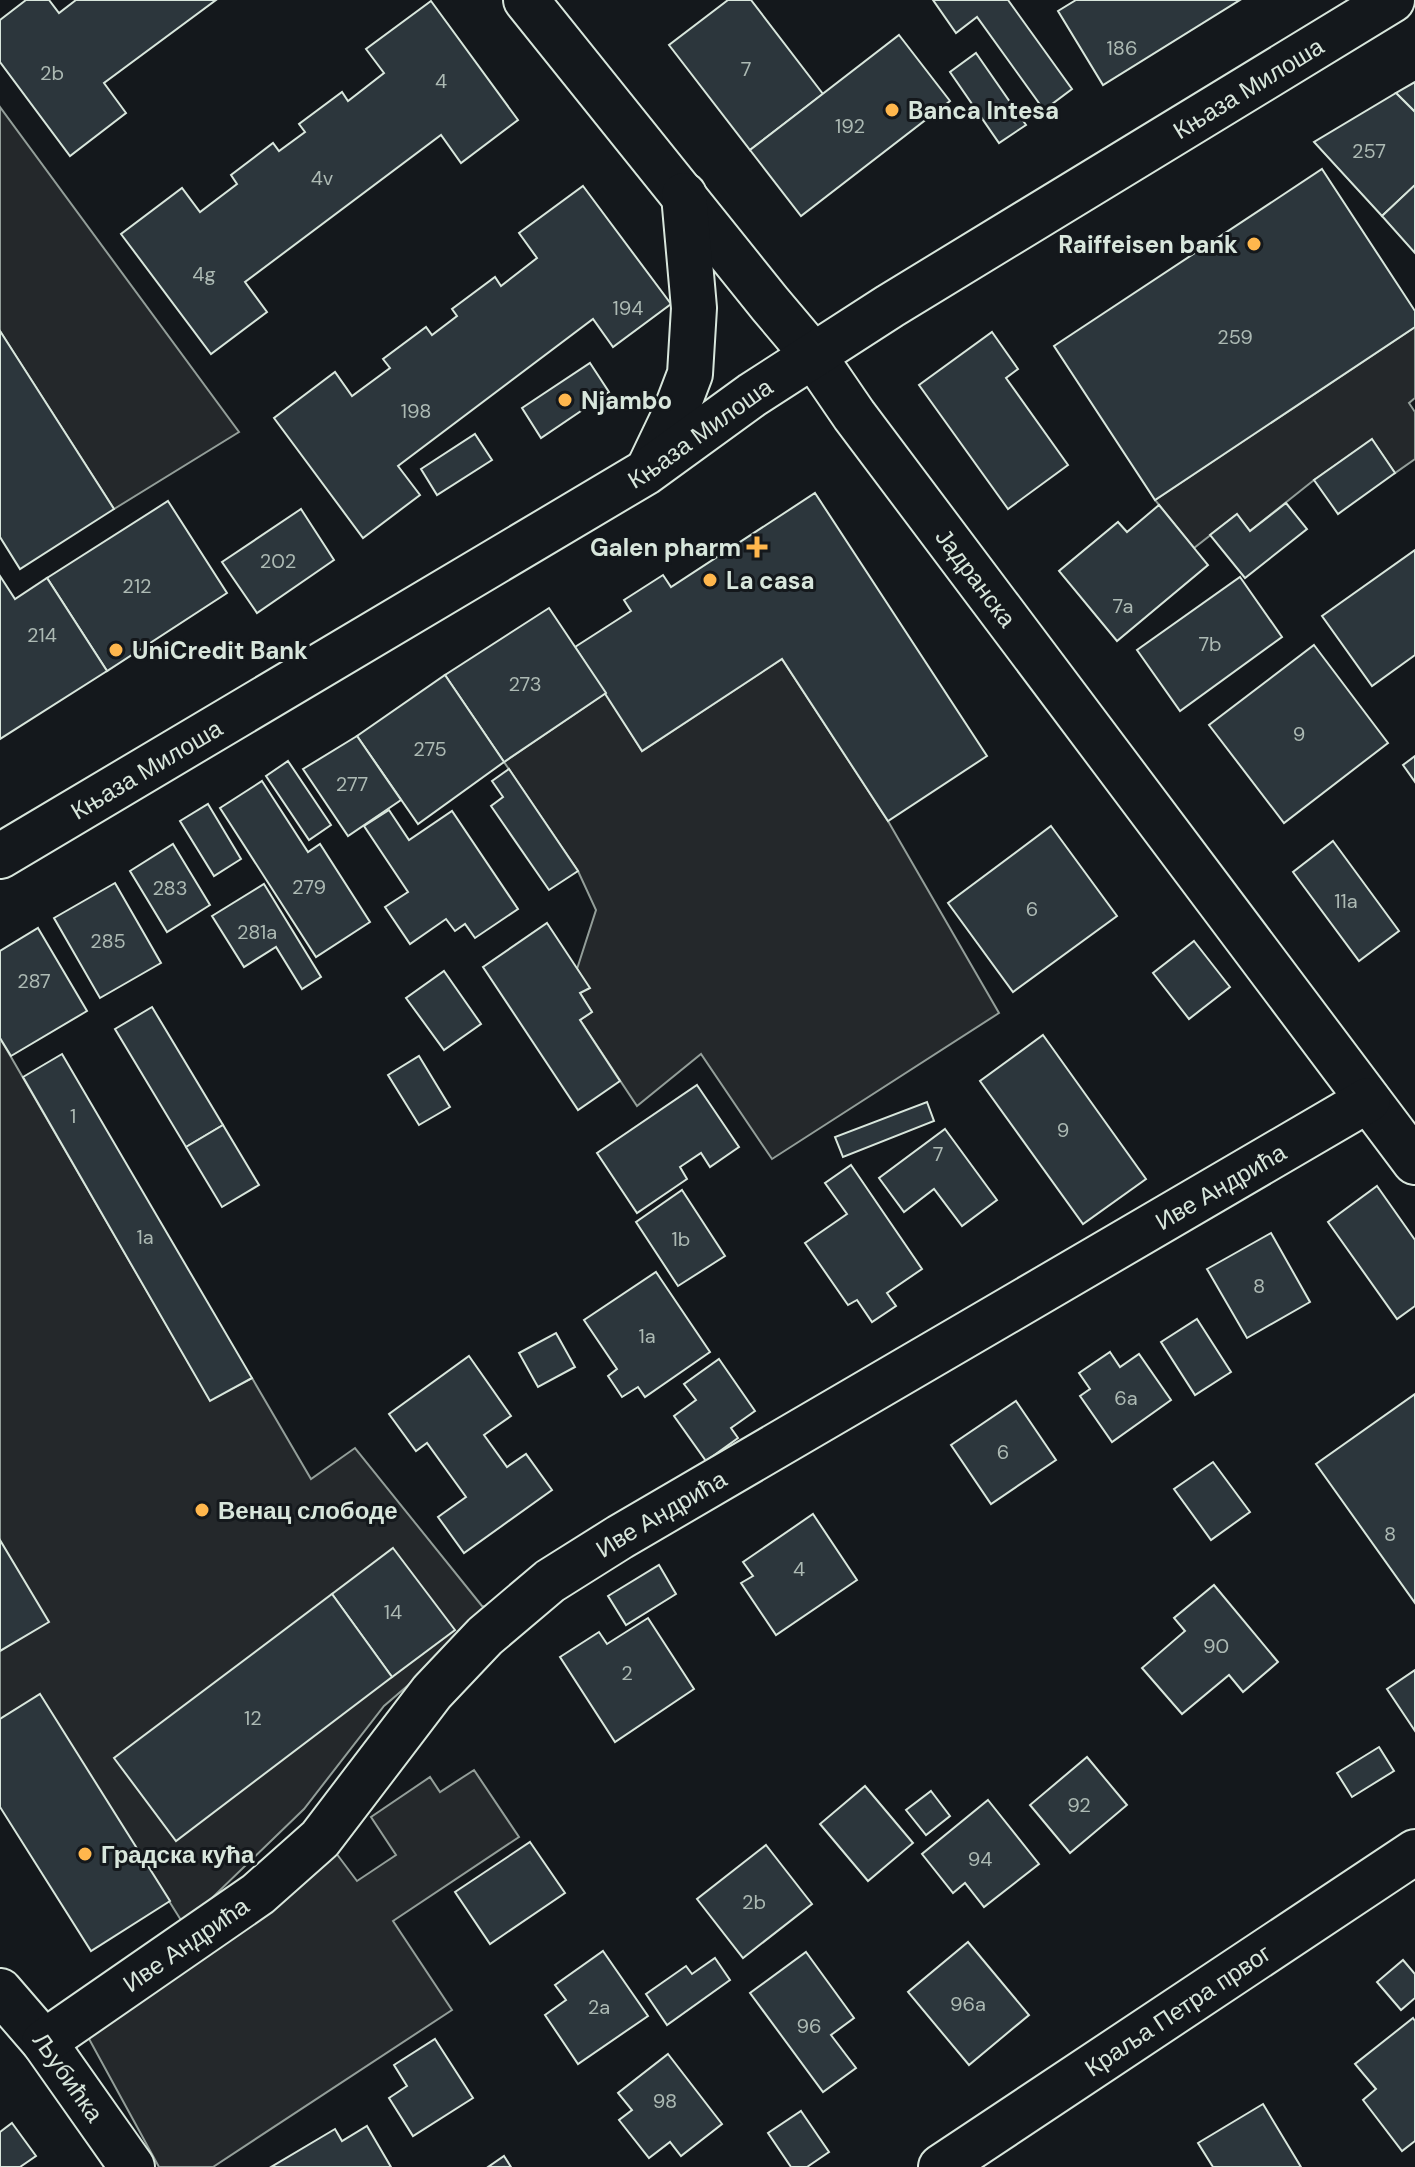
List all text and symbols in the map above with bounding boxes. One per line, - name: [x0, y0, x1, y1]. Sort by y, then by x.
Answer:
- street label: Књаза Милоша: [1167, 30, 1330, 146]
- house number: 186: [1107, 35, 1137, 61]
- house number: 7: [741, 56, 751, 82]
- house number: 2b: [40, 60, 64, 86]
- house number: 4: [435, 68, 447, 94]
- place label: Banca Intesa: [908, 95, 1059, 126]
- marker: Banca Intesa: [883, 101, 901, 119]
- house number: 192: [835, 113, 865, 139]
- house number: 257: [1352, 138, 1386, 164]
- house number: 4v: [311, 165, 334, 191]
- place label: Raiffeisen bank: [1058, 229, 1238, 260]
- marker: Raiffeisen bank: [1245, 235, 1263, 253]
- house number: 4g: [192, 261, 216, 287]
- house number: 194: [613, 295, 643, 321]
- house number: 259: [1217, 324, 1253, 350]
- street label: Књаза Милоша: [622, 370, 779, 495]
- place label: Njambo: [581, 385, 672, 416]
- marker: Njambo: [556, 391, 574, 409]
- house number: 198: [401, 398, 431, 424]
- street label: Јадранска: [929, 522, 1024, 634]
- place label: Galen pharm: [590, 532, 741, 563]
- marker: Galen pharm: [748, 538, 766, 556]
- house number: 202: [260, 548, 296, 574]
- place label: La casa: [726, 565, 815, 596]
- marker: La casa: [701, 571, 719, 589]
- house number: 212: [122, 573, 152, 599]
- house number: 7a: [1113, 593, 1133, 619]
- house number: 214: [27, 622, 57, 648]
- house number: 7b: [1198, 631, 1222, 657]
- place label: UniCredit Bank: [132, 635, 308, 666]
- marker: UniCredit Bank: [107, 641, 125, 659]
- house number: 273: [508, 671, 542, 697]
- street label: Књаза Милоша: [65, 712, 228, 826]
- house number: 9: [1293, 721, 1305, 747]
- house number: 275: [413, 736, 447, 762]
- house number: 277: [336, 771, 368, 797]
- house number: 279: [292, 874, 326, 900]
- house number: 283: [152, 875, 188, 901]
- house number: 11a: [1334, 888, 1358, 914]
- house number: 6: [1026, 896, 1038, 922]
- house number: 281a: [237, 919, 277, 945]
- house number: 285: [90, 928, 126, 954]
- house number: 287: [17, 968, 51, 994]
- house number: 1: [70, 1103, 76, 1129]
- house number: 9: [1057, 1117, 1069, 1143]
- street label: Иве Андрића: [1149, 1136, 1292, 1237]
- house number: 7: [933, 1141, 943, 1167]
- house number: 1a: [136, 1224, 154, 1250]
- house number: 1b: [672, 1226, 690, 1252]
- house number: 8: [1253, 1273, 1265, 1299]
- house number: 1a: [638, 1323, 656, 1349]
- house number: 6a: [1114, 1385, 1138, 1411]
- house number: 6: [997, 1439, 1009, 1465]
- street label: Иве Андрића: [590, 1463, 732, 1564]
- place label: Венац слободе: [218, 1495, 398, 1526]
- marker: Венац слободе: [193, 1501, 211, 1519]
- house number: 8: [1384, 1521, 1396, 1547]
- house number: 4: [793, 1556, 805, 1582]
- house number: 14: [384, 1599, 402, 1625]
- house number: 90: [1203, 1633, 1229, 1659]
- house number: 2: [621, 1660, 633, 1686]
- house number: 12: [244, 1705, 262, 1731]
- house number: 92: [1067, 1792, 1091, 1818]
- place label: Градска кућа: [101, 1839, 255, 1870]
- marker: Градска кућа: [76, 1845, 94, 1863]
- house number: 94: [968, 1846, 992, 1872]
- street label: Иве Андрића: [116, 1889, 255, 1999]
- house number: 2b: [742, 1889, 766, 1915]
- street label: Краља Петра првог: [1079, 1937, 1277, 2083]
- house number: 96a: [950, 1991, 986, 2017]
- house number: 2a: [588, 1994, 610, 2020]
- house number: 96: [796, 2013, 822, 2039]
- street label: Љубићка: [26, 2026, 111, 2128]
- house number: 98: [653, 2088, 677, 2114]

